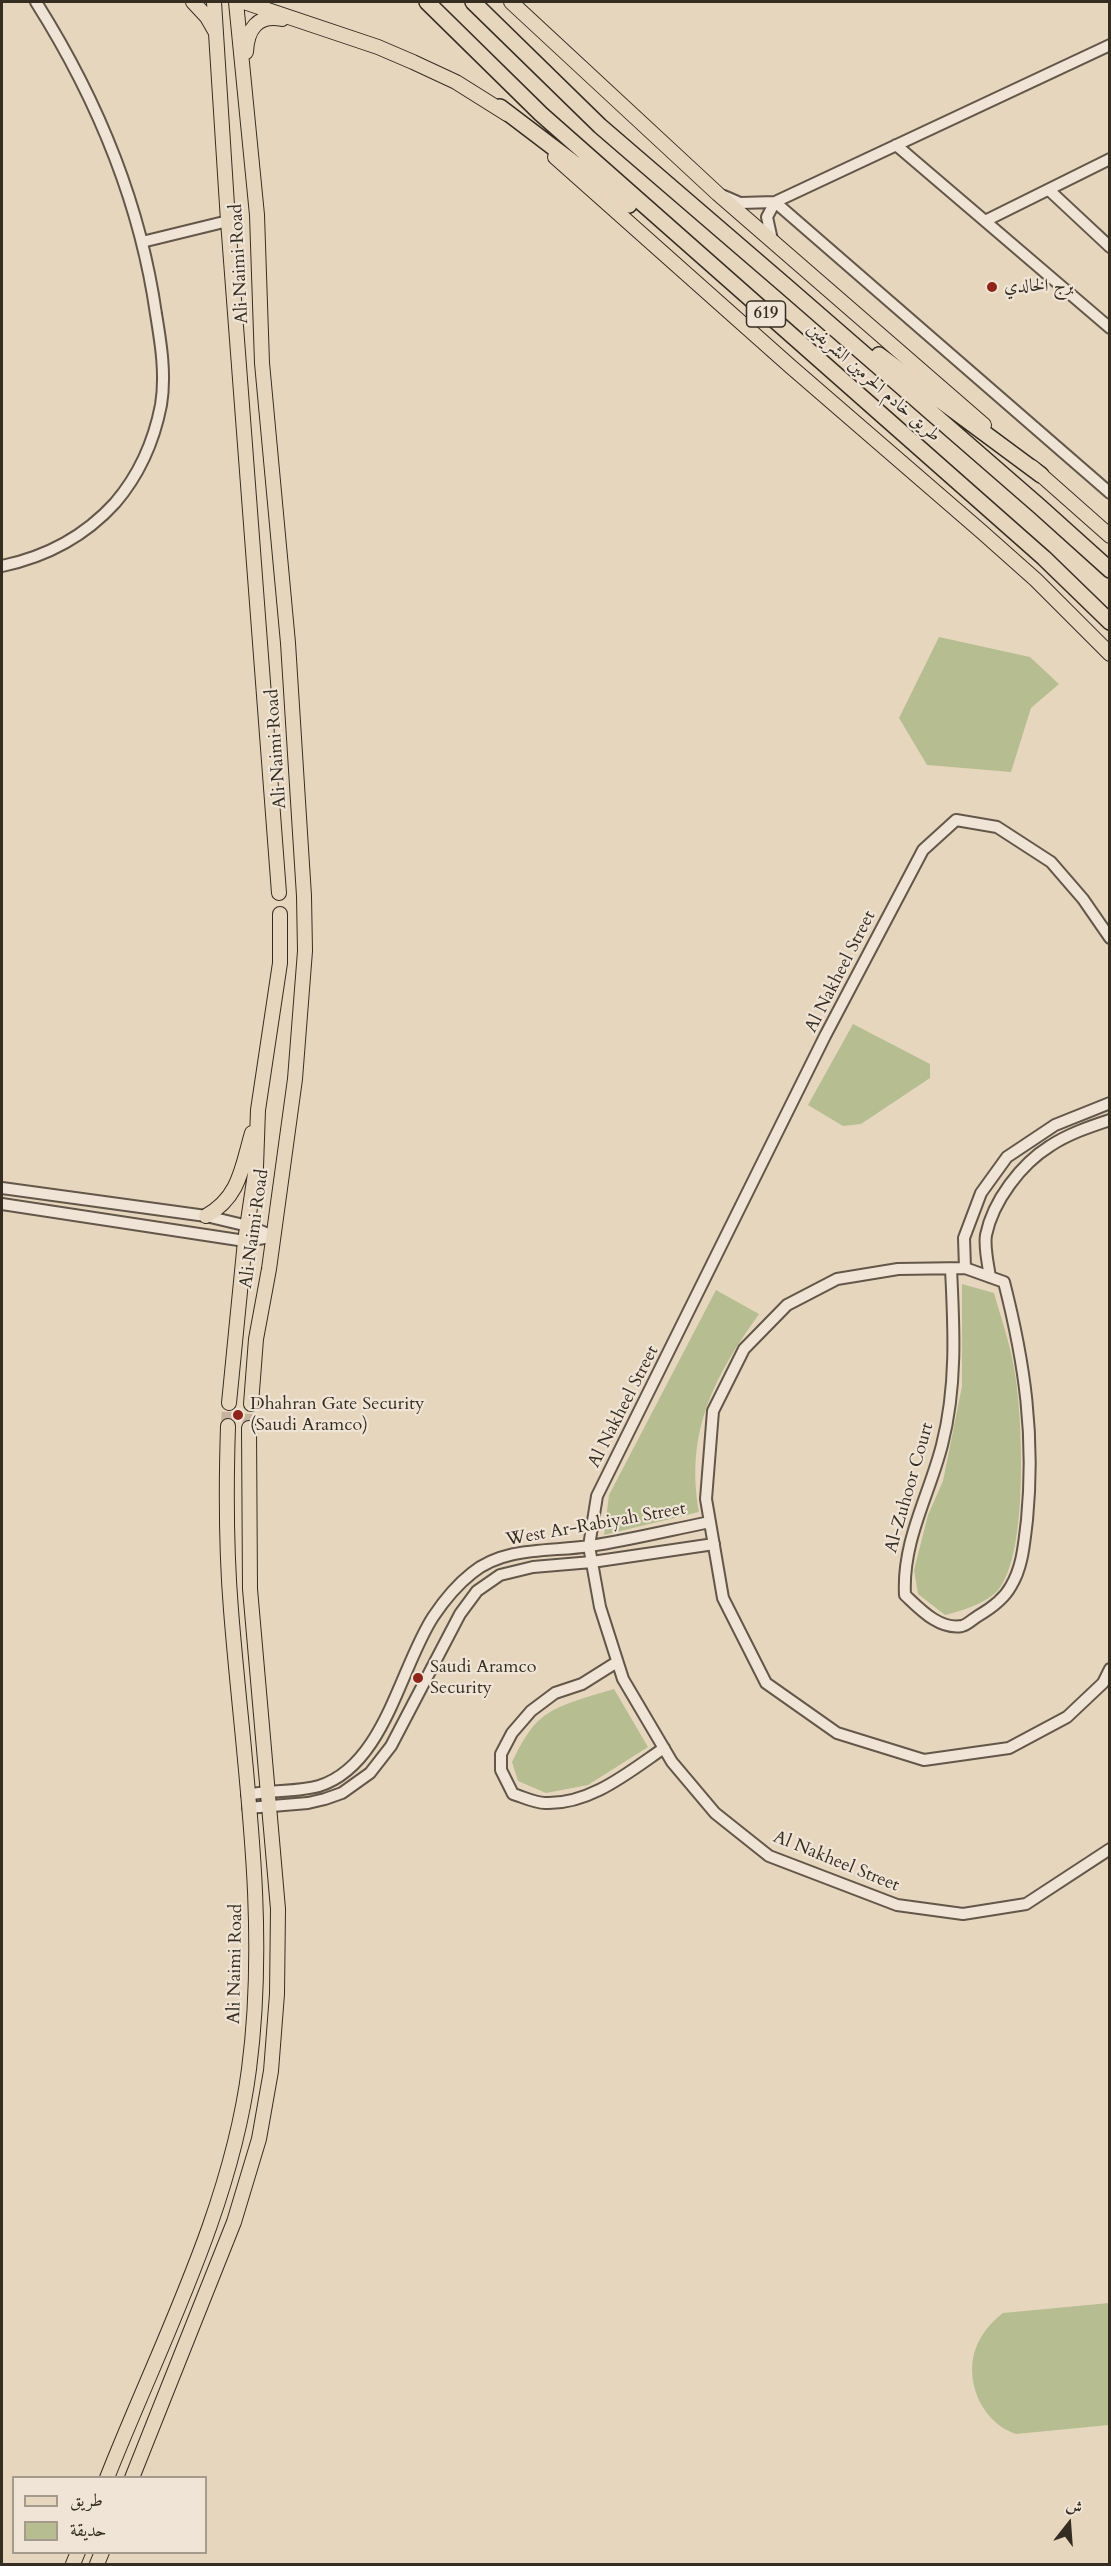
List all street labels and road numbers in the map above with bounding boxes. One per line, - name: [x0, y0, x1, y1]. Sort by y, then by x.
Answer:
- street label: Ali Naimi Road: [226, 203, 254, 325]
- road number: 619: [746, 301, 786, 327]
- street label: طريق خادم الحرمين الشريفين: [801, 319, 945, 447]
- street label: Ali Naimi Road: [262, 688, 292, 810]
- street label: Al Nakheel Street: [801, 907, 881, 1037]
- street label: Ali Naimi Road: [236, 1168, 274, 1290]
- street label: Al Nakheel Street: [584, 1342, 664, 1472]
- street label: Al-Zuhoor Court: [881, 1420, 939, 1556]
- street label: West Ar-Rabiyah Street: [504, 1499, 688, 1551]
- street label: Al Nakheel Street: [770, 1827, 902, 1897]
- street label: Ali Naimi Road: [224, 1904, 248, 2024]

